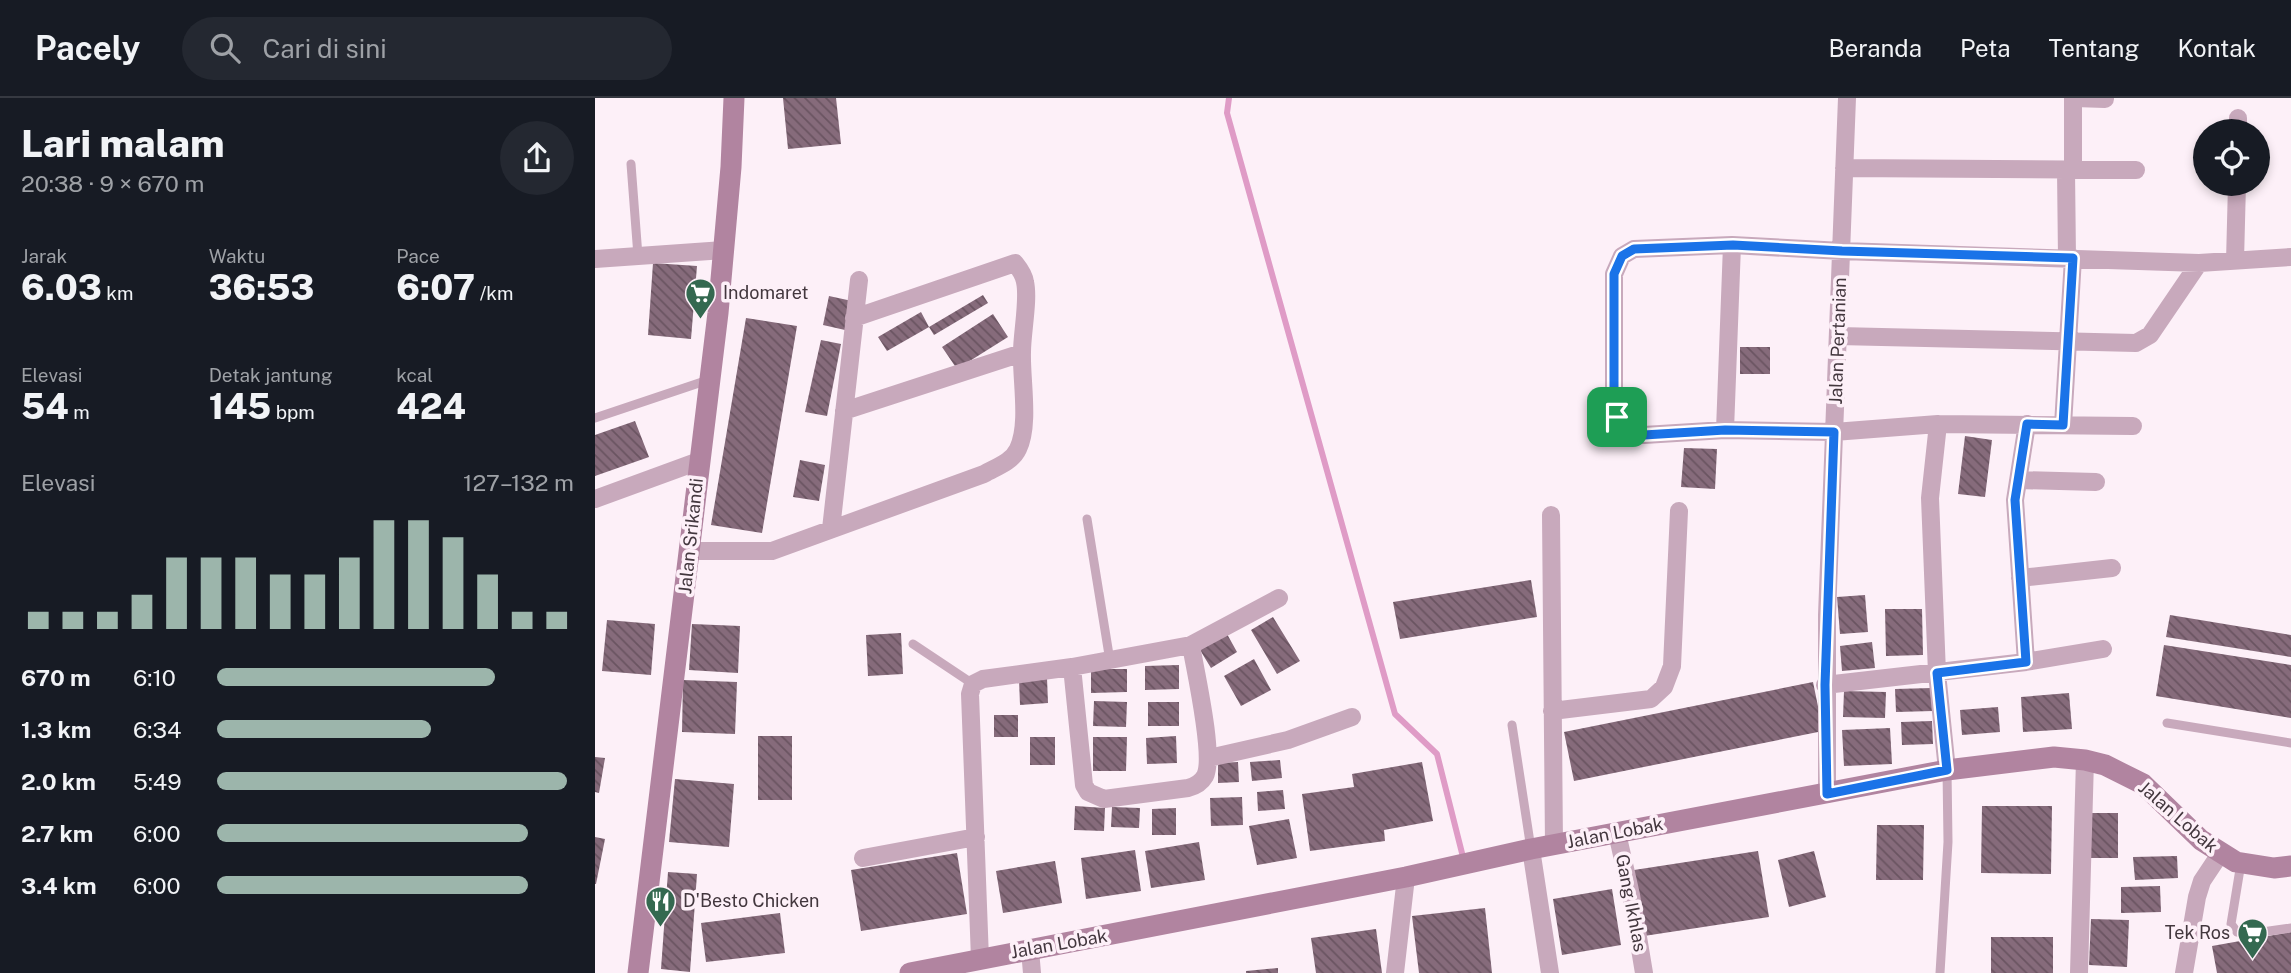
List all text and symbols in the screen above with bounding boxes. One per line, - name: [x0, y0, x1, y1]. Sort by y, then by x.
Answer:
- search box: [182, 17, 672, 80]
- text: Pacely: [35, 29, 140, 67]
- icon: search: [206, 29, 244, 67]
- text: Cari di sini: [262, 33, 387, 64]
- text: Beranda: [1828, 34, 1922, 62]
- text: Peta: [1960, 34, 2011, 62]
- text: Tentang: [2049, 34, 2139, 62]
- text: Kontak: [2177, 34, 2256, 62]
- map controls: [2193, 119, 2270, 196]
- button: locate: [2193, 119, 2270, 196]
- text: Lari malam: [21, 121, 225, 166]
- button: share: [500, 121, 574, 195]
- text: 20:38 · 9 × 670 m: [21, 170, 204, 197]
- text: Jarak: [21, 245, 67, 267]
- text: Waktu: [209, 245, 265, 267]
- text: Pace: [396, 245, 440, 267]
- text: 6.03: [21, 267, 102, 308]
- text: 36:53: [209, 267, 314, 308]
- text: 6:07: [396, 267, 475, 308]
- supermarket icon: Indomaret: [683, 276, 717, 320]
- street label: Jalan Pertanian: [1825, 277, 1850, 405]
- text: km: [102, 282, 133, 304]
- text: /km: [475, 282, 513, 304]
- place label: Indomaret: [723, 282, 809, 303]
- text: Elevasi: [21, 364, 82, 386]
- text: Detak jantung: [209, 364, 333, 386]
- text: kcal: [396, 364, 433, 386]
- text: 54: [21, 386, 69, 427]
- text: 145: [209, 386, 271, 427]
- text: 424: [396, 386, 466, 427]
- pin: [1587, 387, 1647, 447]
- icon: arrive: [1598, 398, 1636, 436]
- text: m: [69, 401, 90, 423]
- text: bpm: [271, 401, 315, 423]
- text: Elevasi: [21, 469, 95, 496]
- text: 127–132 m: [463, 469, 574, 496]
- street label: Jalan Srikandi: [674, 477, 707, 595]
- text: 670 m: [21, 664, 91, 691]
- text: 6:10: [133, 664, 176, 691]
- text: 1.3 km: [21, 716, 91, 743]
- text: 6:34: [133, 716, 181, 743]
- text: 2.0 km: [21, 768, 96, 795]
- text: 5:49: [133, 768, 182, 795]
- street label: Jalan Lobak: [2134, 777, 2222, 857]
- street label: Jalan Lobak: [1565, 813, 1665, 852]
- text: 2.7 km: [21, 820, 93, 847]
- text: 6:00: [133, 820, 181, 847]
- street label: Gang Ikhlas: [1612, 852, 1651, 954]
- text: 3.4 km: [21, 872, 97, 899]
- text: 6:00: [133, 872, 181, 899]
- restaurant icon: D'Besto Chicken: [643, 884, 677, 928]
- place label: D'Besto Chicken: [683, 890, 819, 911]
- supermarket icon: Tek Ros: [2236, 916, 2270, 960]
- place label: Tek Ros: [2165, 922, 2230, 943]
- street label: Jalan Lobak: [1009, 925, 1109, 962]

